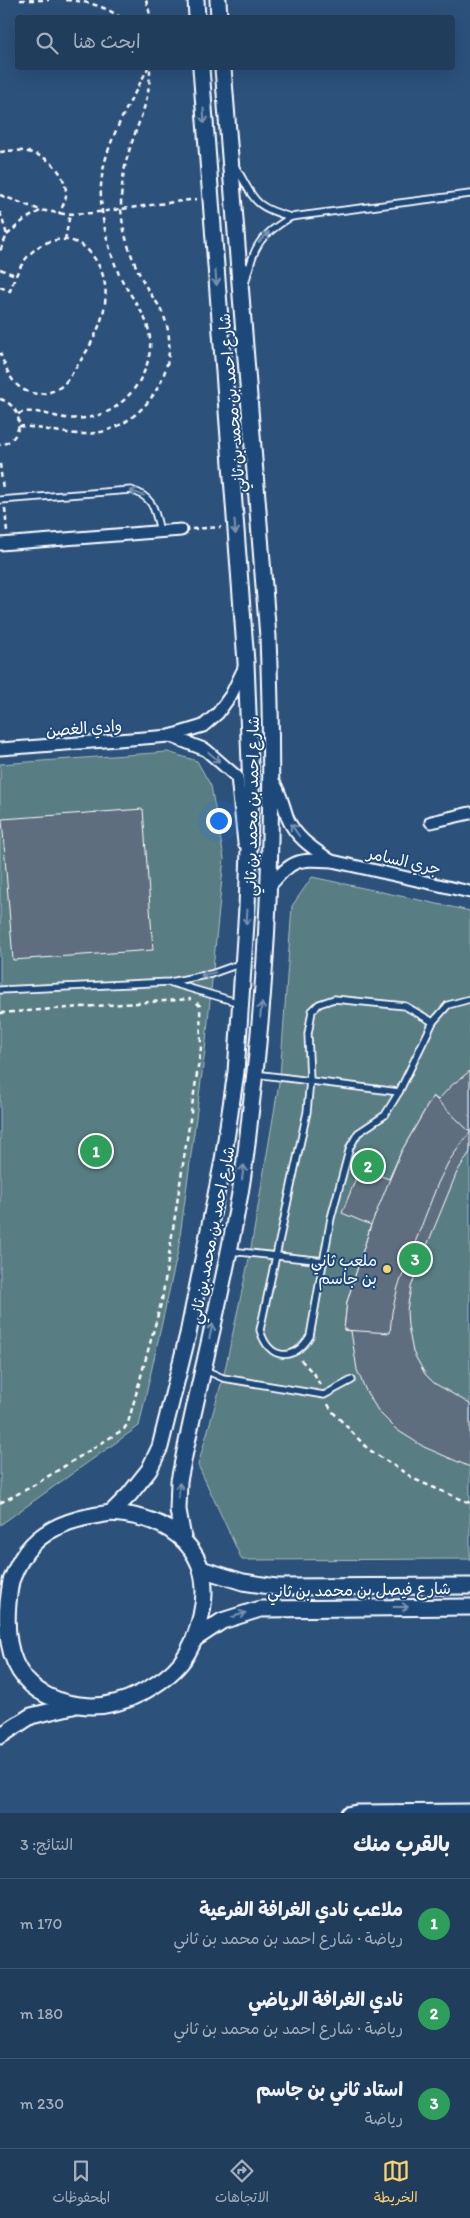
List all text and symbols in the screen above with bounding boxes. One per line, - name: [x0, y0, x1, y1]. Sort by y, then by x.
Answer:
- search box: [15, 15, 455, 70]
- icon: search: [33, 29, 61, 57]
- text: ابحث هنا: [73, 30, 141, 53]
- one-way arrow: [200, 108, 209, 124]
- one-way arrow: [258, 231, 270, 243]
- one-way arrow: [211, 270, 221, 286]
- street label: شارع احمد بن محمد بن ثاني: [215, 312, 254, 494]
- one-way arrow: [130, 488, 145, 497]
- one-way arrow: [231, 519, 240, 535]
- street label: وادي الغصن: [45, 716, 123, 742]
- street label: شارع احمد بن محمد بن ثاني: [241, 716, 268, 896]
- one-way arrow: [208, 751, 221, 763]
- your location: [206, 808, 232, 834]
- one-way arrow: [290, 823, 300, 837]
- street label: جري السامر: [363, 843, 443, 881]
- one-way arrow: [242, 909, 251, 925]
- one-way arrow: [200, 970, 216, 979]
- one-way arrow: [257, 1003, 266, 1019]
- pin: 1: [80, 1132, 112, 1170]
- street label: شارع احمد بن محمد بن ثاني: [185, 1145, 243, 1326]
- pin: 2: [352, 1147, 384, 1185]
- one-way arrow: [238, 1164, 248, 1180]
- pin: 3: [399, 1240, 431, 1278]
- place label: ملعب ثاني بن جاسم: [311, 1251, 377, 1291]
- marker: ملعب ثاني بن جاسم: [381, 1263, 393, 1275]
- one-way arrow: [207, 1323, 217, 1339]
- one-way arrow: [174, 1482, 183, 1498]
- street label: شارع فيصل بن محمد بن ثاني: [267, 1579, 451, 1606]
- one-way arrow: [392, 1602, 408, 1612]
- one-way arrow: [231, 1610, 246, 1619]
- text: بالقرب منك: [353, 1831, 450, 1856]
- text: النتائج: 3: [20, 1835, 73, 1854]
- text: ملاعب نادي الغرافة الفرعية: [199, 1898, 403, 1921]
- text: 170 m: [20, 1914, 62, 1933]
- text: 1: [430, 1914, 438, 1933]
- text: رياضة · شارع احمد بن محمد بن ثاني: [174, 1929, 403, 1948]
- text: نادي الغرافة الرياضي: [248, 1988, 403, 2011]
- text: 180 m: [20, 2004, 63, 2023]
- text: 2: [430, 2004, 438, 2023]
- text: رياضة · شارع احمد بن محمد بن ثاني: [174, 2019, 403, 2038]
- text: استاد ثاني بن جاسم: [256, 2078, 403, 2101]
- text: 230 m: [20, 2094, 64, 2113]
- text: 3: [430, 2094, 438, 2113]
- text: رياضة: [365, 2109, 403, 2128]
- tab: المحفوظات: [52, 2157, 110, 2210]
- tab: الاتجاهات: [215, 2157, 269, 2210]
- tab: الخريطة: [374, 2157, 418, 2210]

